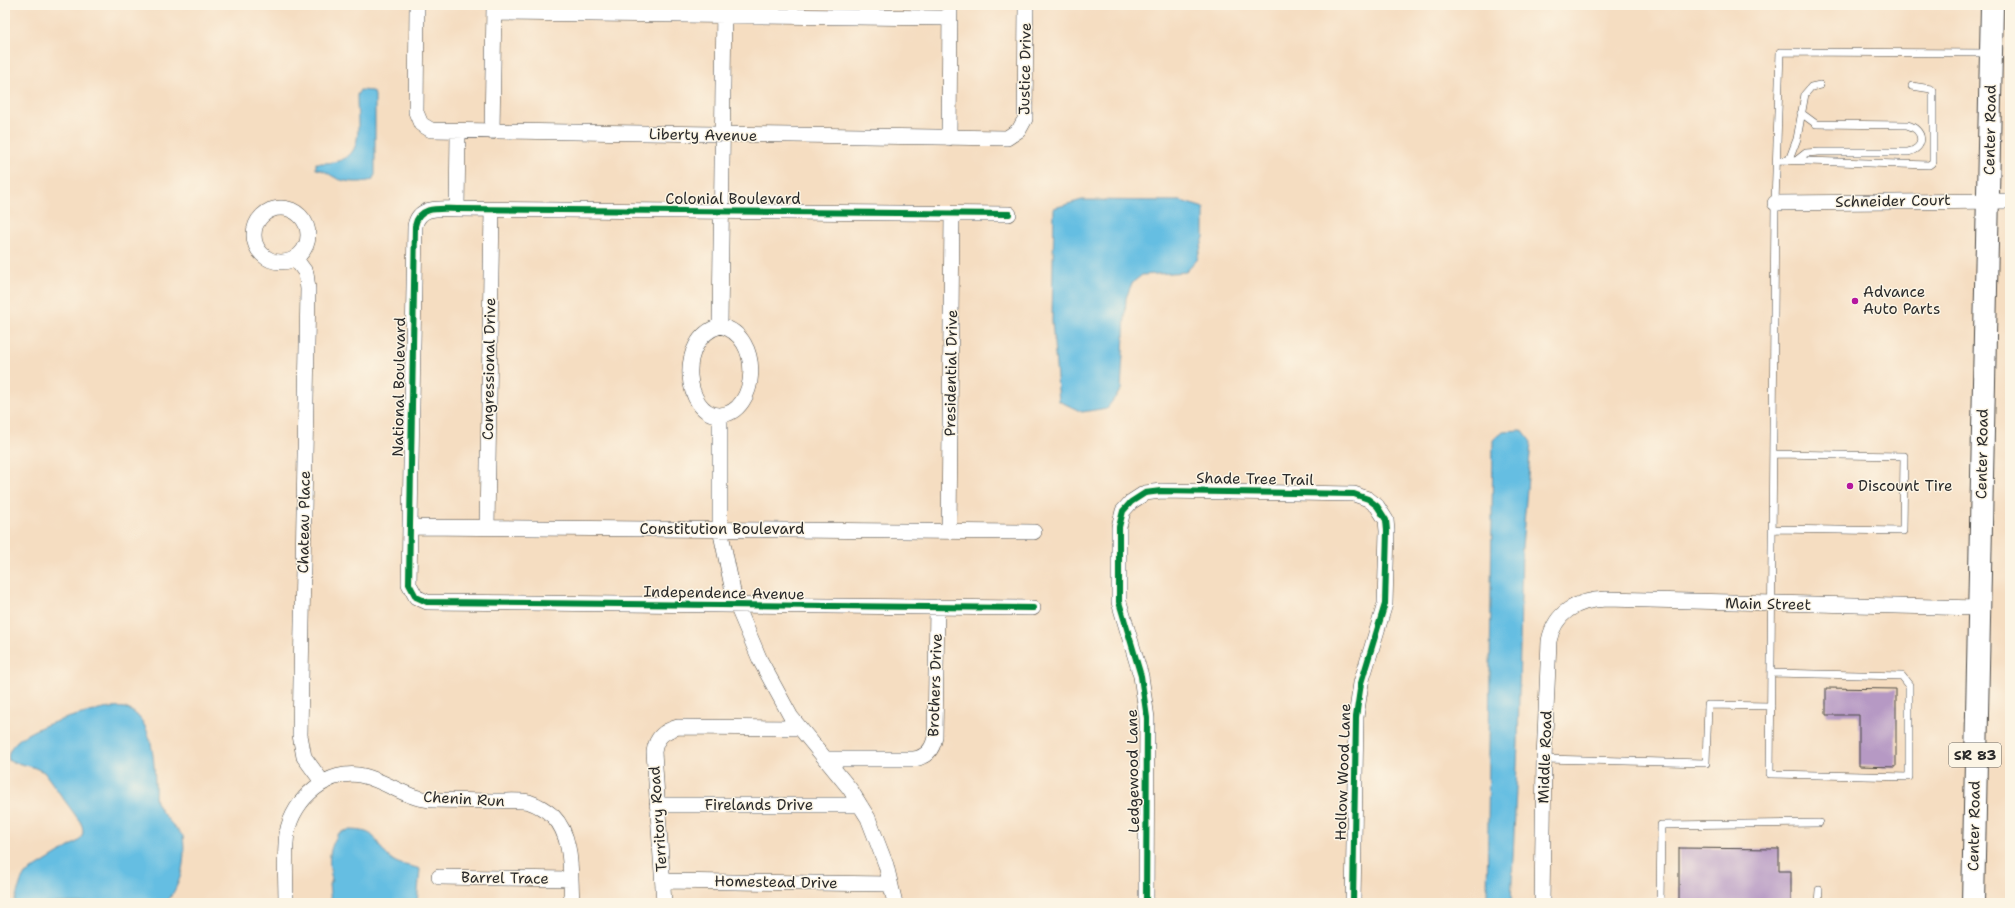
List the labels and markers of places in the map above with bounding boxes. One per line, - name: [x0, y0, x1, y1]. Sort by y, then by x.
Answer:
- place label: Advance Auto Parts: [1863, 282, 1940, 319]
- marker: Advance Auto Parts: [1850, 296, 1860, 306]
- place label: Discount Tire: [1858, 476, 1952, 496]
- marker: Discount Tire: [1845, 481, 1855, 491]

